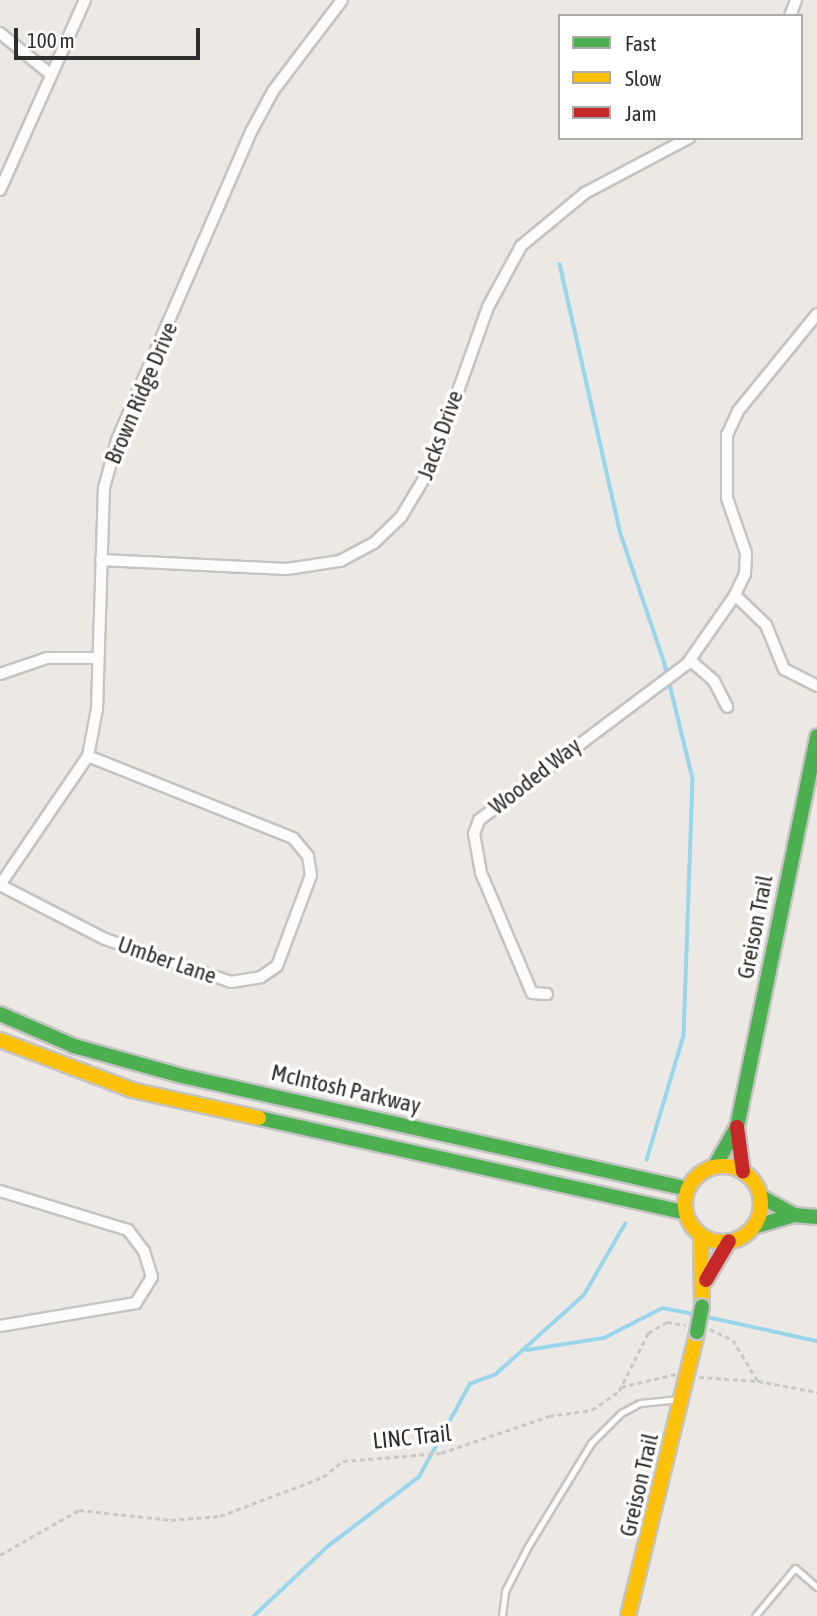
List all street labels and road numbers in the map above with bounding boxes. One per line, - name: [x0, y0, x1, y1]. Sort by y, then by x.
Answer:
- street label: Brown Ridge Drive: [99, 318, 183, 468]
- street label: Jacks Drive: [411, 387, 469, 483]
- street label: Wooded Way: [484, 732, 586, 820]
- street label: Greison Trail: [731, 873, 779, 981]
- street label: Umber Lane: [114, 930, 220, 990]
- street label: McIntosh Parkway: [269, 1058, 423, 1120]
- street label: LINC Trail: [371, 1419, 453, 1455]
- street label: Greison Trail: [614, 1431, 664, 1539]

